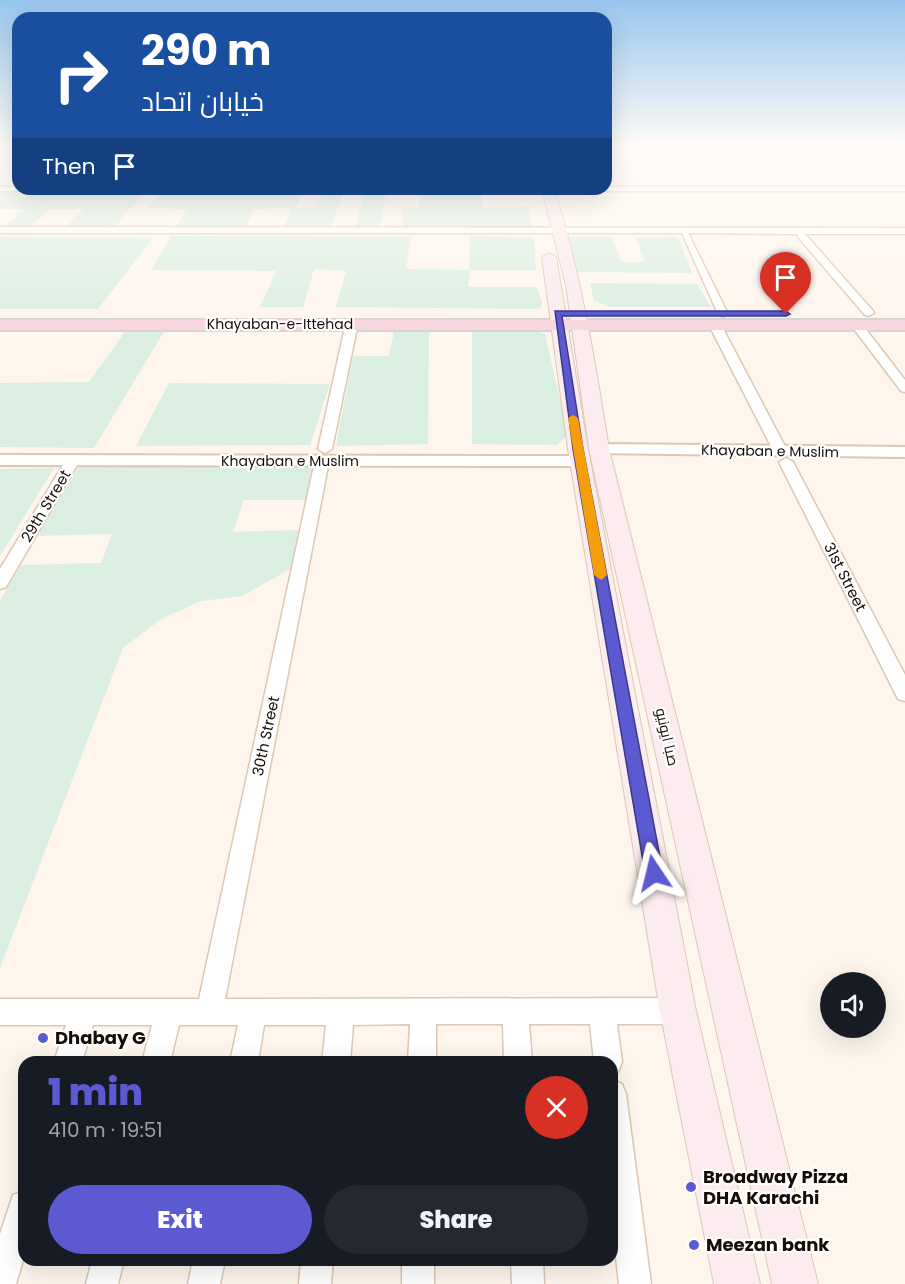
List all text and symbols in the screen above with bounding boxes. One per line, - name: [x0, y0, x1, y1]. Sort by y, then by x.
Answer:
- text: 290 m: [141, 21, 272, 80]
- icon: right: [42, 36, 120, 114]
- text: خیابان اتحاد: [141, 83, 264, 120]
- icon: arrive: [108, 150, 141, 183]
- text: Then: [42, 151, 96, 182]
- pin: [760, 252, 811, 314]
- icon: arrive: [769, 261, 802, 294]
- street label: Khayaban-e-Ittehad: [207, 314, 353, 334]
- street label: Khayaban e Muslim: [701, 440, 839, 462]
- street label: Khayaban e Muslim: [221, 451, 359, 471]
- street label: 29th Street: [16, 466, 75, 546]
- street label: 31st Street: [819, 539, 872, 615]
- street label: 30th Street: [247, 694, 284, 778]
- street label: صبا ایونیو: [651, 706, 684, 768]
- position arrow: [622, 841, 686, 905]
- map controls: [820, 972, 886, 1038]
- button: sound: [820, 972, 886, 1038]
- place label: Dhabay G: [55, 1025, 146, 1050]
- marker: Dhabay G: [36, 1031, 50, 1045]
- text: 1 min: [48, 1067, 143, 1118]
- button: close: [525, 1076, 588, 1139]
- text: 410 m · 19:51: [48, 1116, 163, 1144]
- place label: Broadway Pizza DHA Karachi: [703, 1164, 848, 1210]
- marker: Broadway Pizza DHA Karachi: [684, 1180, 698, 1194]
- button: Exit: [48, 1185, 312, 1254]
- button: Share: [324, 1185, 588, 1254]
- place label: Meezan bank: [706, 1232, 830, 1257]
- marker: Meezan bank: [687, 1238, 701, 1252]

